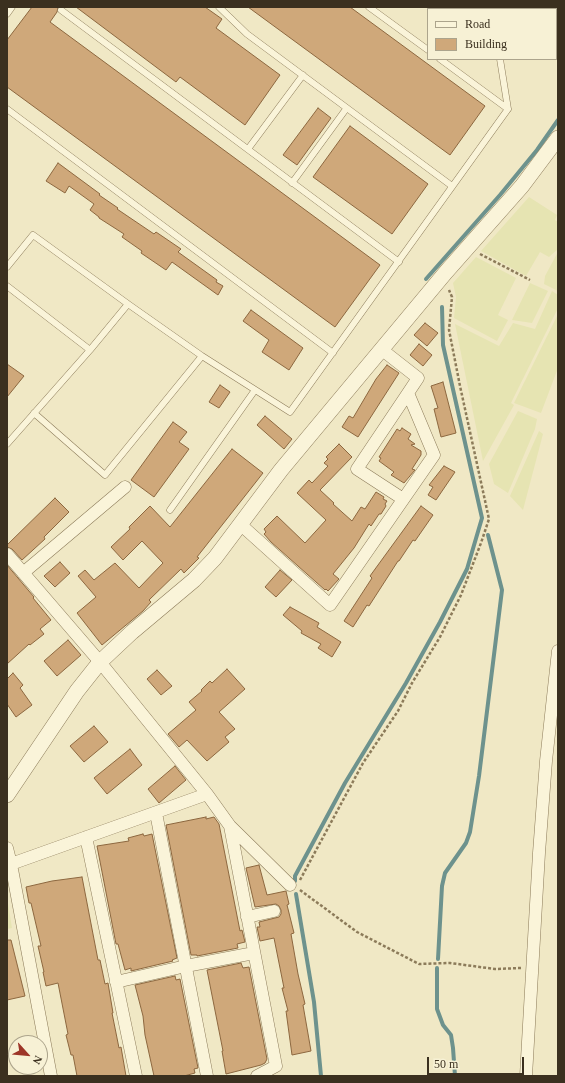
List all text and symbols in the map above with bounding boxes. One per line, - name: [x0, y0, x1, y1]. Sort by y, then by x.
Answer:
- legend: [427, 8, 557, 60]
- text: Road: [465, 17, 490, 31]
- text: Building: [465, 37, 507, 51]
- north arrow: [8, 1035, 48, 1075]
- scale bar: [429, 1049, 526, 1075]
- text: N: [31, 1054, 45, 1066]
- text: 50 m: [434, 1057, 458, 1071]

